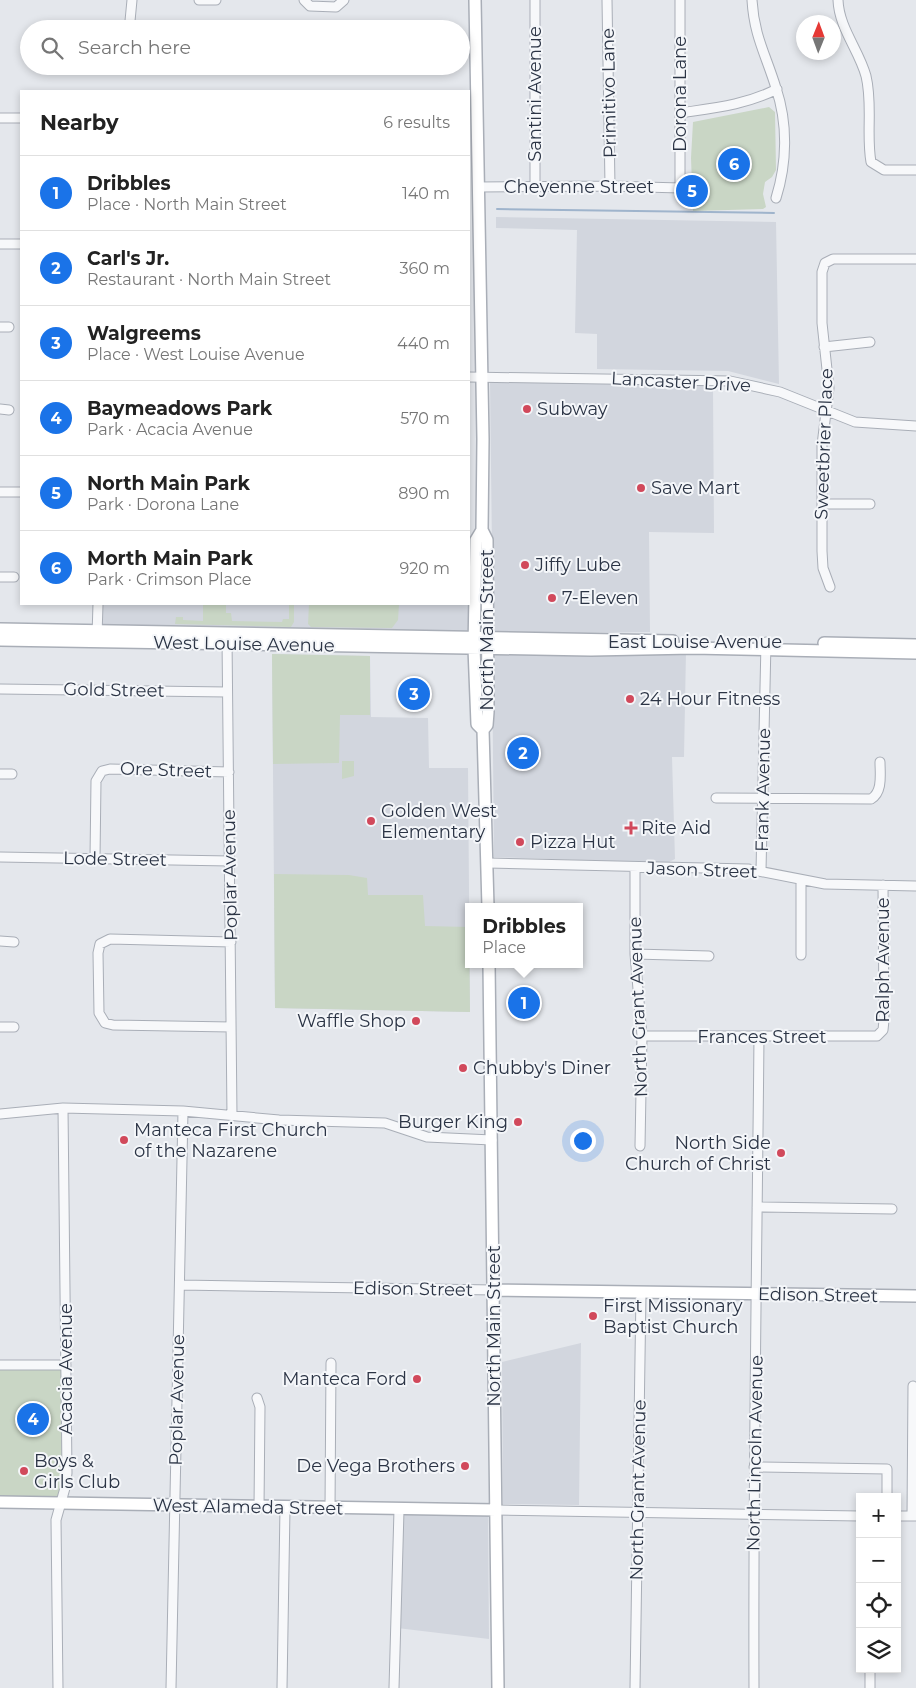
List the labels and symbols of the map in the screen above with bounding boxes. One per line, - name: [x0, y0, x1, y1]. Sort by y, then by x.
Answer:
- north arrow: [796, 15, 841, 60]
- street label: Santini Avenue: [524, 26, 546, 162]
- street label: Primitivo Lane: [597, 28, 621, 158]
- street label: Dorona Lane: [669, 36, 691, 152]
- pin: 6: [718, 145, 750, 183]
- pin: 5: [676, 172, 708, 210]
- street label: Cheyenne Street: [504, 176, 654, 198]
- street label: Lancaster Drive: [611, 367, 752, 397]
- street label: Sweetbrier Place: [810, 368, 838, 520]
- place label: Subway: [537, 398, 608, 420]
- marker: Subway: [521, 403, 533, 415]
- place label: Save Mart: [651, 477, 740, 499]
- marker: Save Mart: [635, 482, 647, 494]
- street label: North Main Street: [476, 549, 498, 711]
- place label: Jiffy Lube: [534, 554, 621, 576]
- marker: Jiffy Lube: [519, 559, 531, 571]
- place label: 7-Eleven: [562, 587, 639, 609]
- marker: 7-Eleven: [546, 592, 558, 604]
- street label: West Louise Avenue: [153, 631, 335, 657]
- street label: East Louise Avenue: [608, 631, 782, 653]
- pin: 3: [398, 675, 430, 713]
- street label: Gold Street: [63, 678, 165, 702]
- place label: 24 Hour Fitness: [640, 688, 781, 710]
- marker: 24 Hour Fitness: [624, 693, 636, 705]
- street label: Frank Avenue: [751, 728, 775, 852]
- pin: 2: [507, 734, 539, 772]
- street label: Ore Street: [120, 757, 212, 783]
- place label: Golden West Elementary: [381, 800, 497, 843]
- street label: Poplar Avenue: [218, 809, 242, 941]
- marker: Golden West Elementary: [365, 815, 377, 827]
- place label: Rite Aid: [641, 817, 711, 839]
- marker: Rite Aid: [625, 822, 637, 834]
- place label: Pizza Hut: [530, 831, 616, 853]
- marker: Pizza Hut: [514, 836, 526, 848]
- street label: Lode Street: [63, 847, 167, 871]
- street label: Jason Street: [645, 857, 758, 883]
- street label: Ralph Avenue: [872, 897, 894, 1023]
- street label: North Grant Avenue: [624, 916, 652, 1098]
- pin: 1: [508, 984, 540, 1022]
- place label: Waffle Shop: [297, 1010, 406, 1032]
- marker: Waffle Shop: [410, 1015, 422, 1027]
- street label: Frances Street: [697, 1026, 827, 1048]
- place label: Chubby's Diner: [473, 1057, 611, 1079]
- marker: Chubby's Diner: [457, 1062, 469, 1074]
- place label: Burger King: [398, 1111, 508, 1133]
- marker: Burger King: [512, 1116, 524, 1128]
- place label: Manteca First Church of the Nazarene: [134, 1119, 328, 1162]
- your location: [570, 1128, 596, 1154]
- place label: North Side Church of Christ: [625, 1132, 771, 1175]
- marker: Manteca First Church of the Nazarene: [118, 1134, 130, 1146]
- marker: North Side Church of Christ: [775, 1147, 787, 1159]
- street label: North Main Street: [483, 1245, 505, 1407]
- street label: Edison Street: [353, 1277, 473, 1301]
- street label: Edison Street: [758, 1283, 878, 1307]
- place label: First Missionary Baptist Church: [603, 1295, 743, 1338]
- street label: Acacia Avenue: [55, 1303, 77, 1435]
- marker: First Missionary Baptist Church: [587, 1310, 599, 1322]
- street label: Poplar Avenue: [165, 1334, 189, 1466]
- street label: North Lincoln Avenue: [742, 1355, 768, 1551]
- place label: Manteca Ford: [282, 1368, 407, 1390]
- marker: Manteca Ford: [411, 1373, 423, 1385]
- street label: North Grant Avenue: [625, 1399, 651, 1581]
- pin: 4: [17, 1400, 49, 1438]
- place label: Boys & Girls Club: [34, 1450, 120, 1493]
- place label: De Vega Brothers: [296, 1455, 455, 1477]
- marker: De Vega Brothers: [459, 1460, 471, 1472]
- marker: Boys & Girls Club: [18, 1465, 30, 1477]
- street label: West Alameda Street: [152, 1494, 344, 1520]

